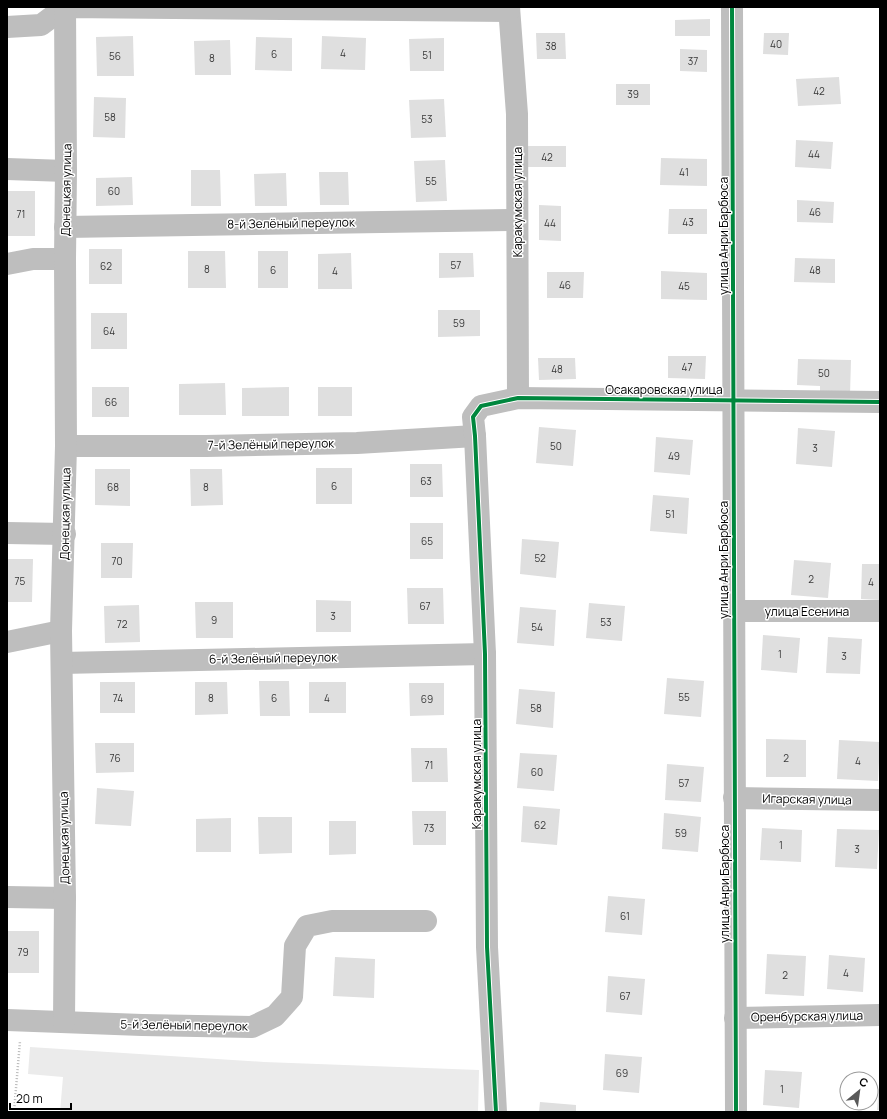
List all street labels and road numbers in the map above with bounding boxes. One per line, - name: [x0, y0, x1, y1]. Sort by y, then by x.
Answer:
- street label: Донецкая улица: [57, 143, 75, 237]
- street label: Каракумская улица: [509, 147, 526, 257]
- street label: улица Анри Барбюса: [715, 177, 732, 295]
- street label: 8-й Зелёный переулок: [227, 213, 356, 233]
- street label: Осакаровская улица: [605, 381, 723, 398]
- street label: 7-й Зелёный переулок: [208, 434, 335, 454]
- street label: Донецкая улица: [56, 467, 74, 561]
- street label: улица Анри Барбюса: [715, 501, 732, 619]
- street label: улица Есенина: [765, 603, 849, 620]
- street label: 6-й Зелёный переулок: [209, 648, 338, 668]
- street label: Каракумская улица: [468, 719, 485, 829]
- street label: Игарская улица: [762, 790, 852, 808]
- street label: Донецкая улица: [55, 791, 73, 885]
- street label: улица Анри Барбюса: [716, 825, 733, 943]
- street label: Оренбурская улица: [751, 1007, 863, 1025]
- street label: 5-й Зелёный переулок: [120, 1015, 249, 1035]

